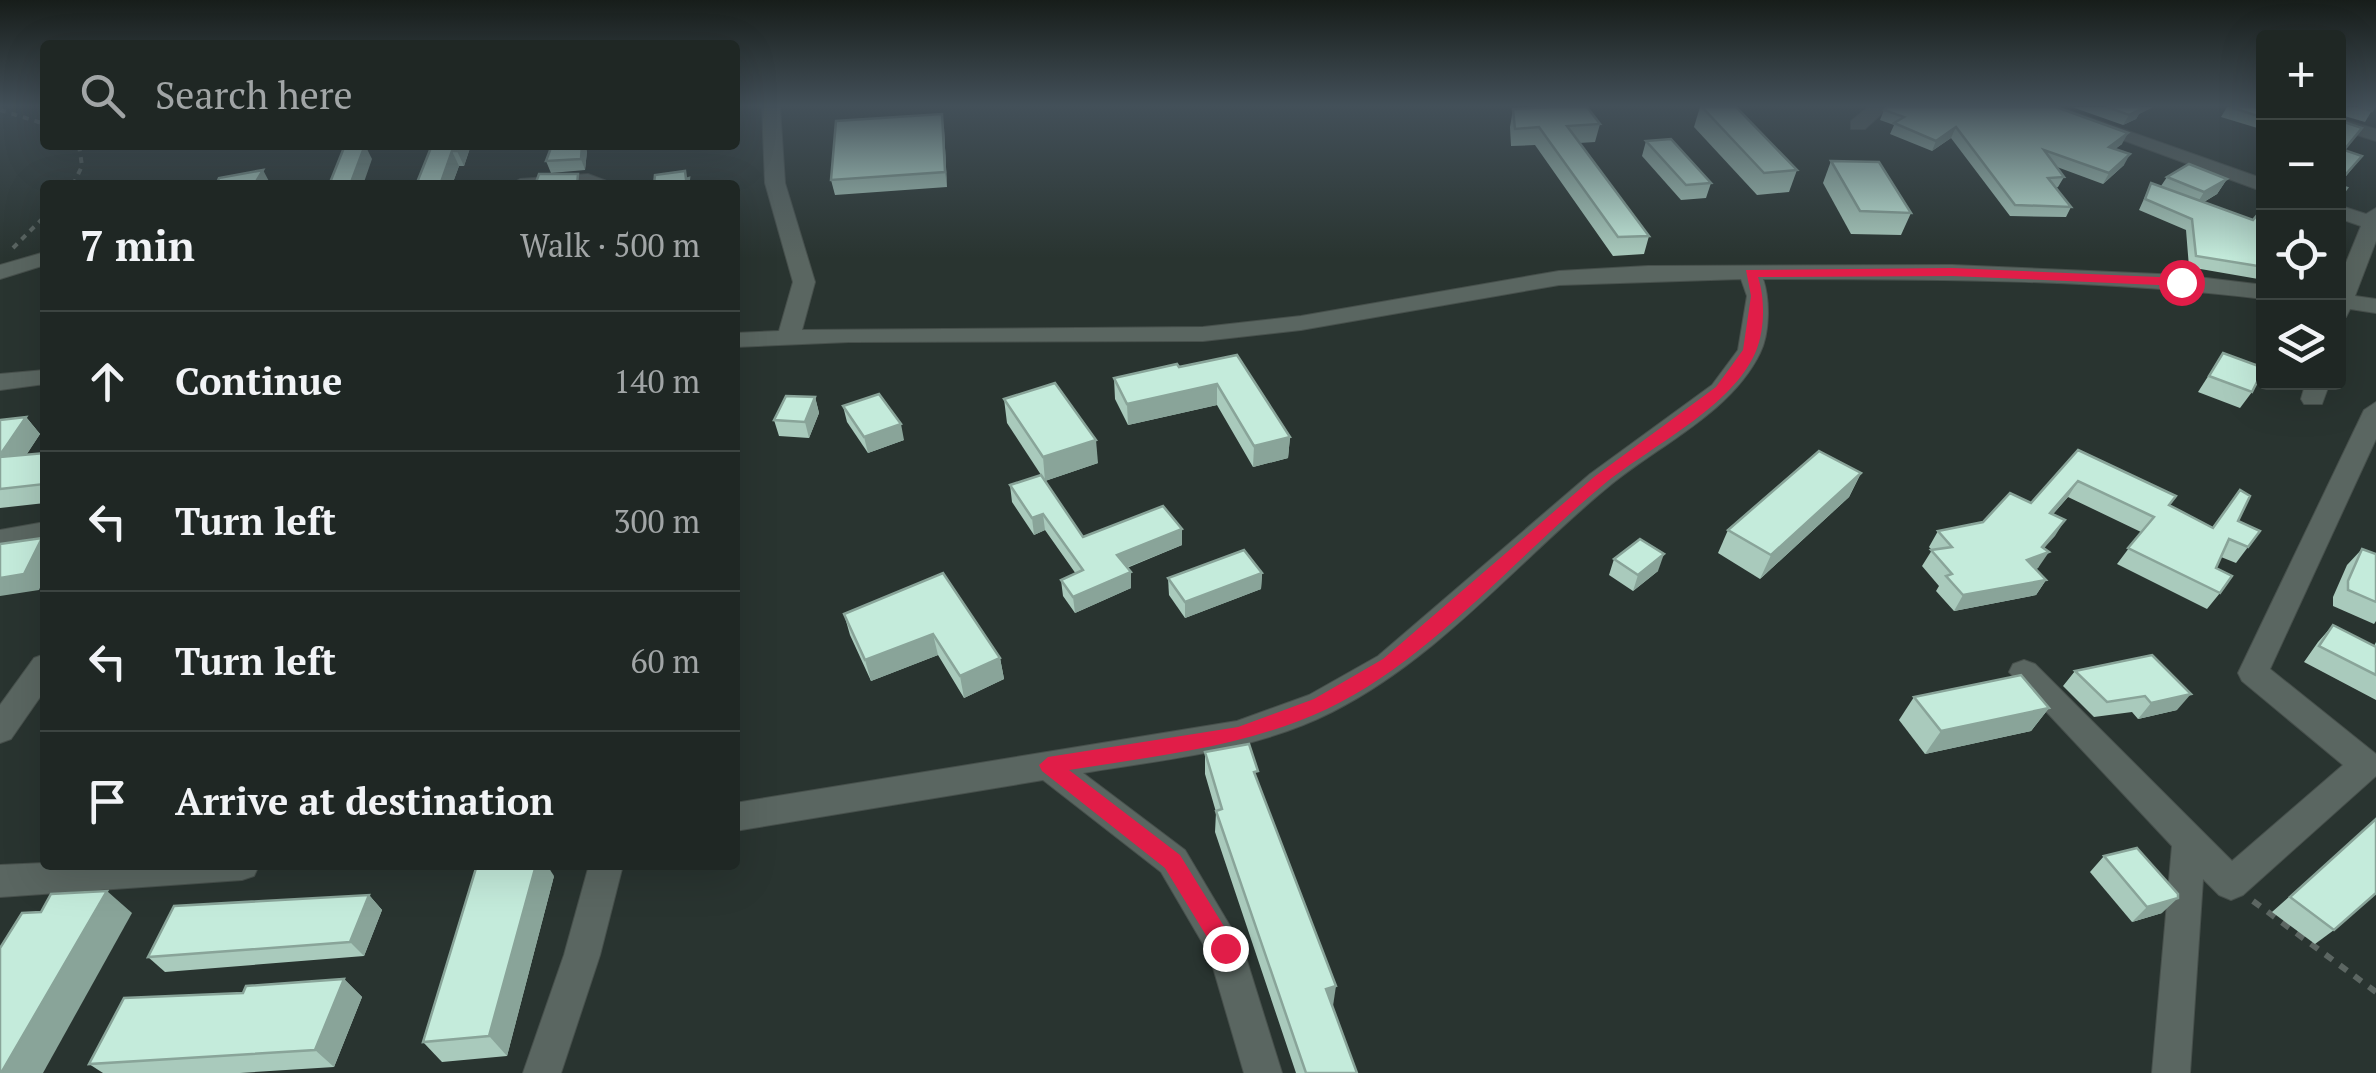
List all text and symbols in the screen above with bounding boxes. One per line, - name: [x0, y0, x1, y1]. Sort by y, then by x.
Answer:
- map controls: [2256, 30, 2346, 390]
- button: +: [2256, 30, 2346, 120]
- search box: [40, 40, 740, 150]
- icon: search: [75, 68, 130, 123]
- text: Search here: [155, 70, 353, 120]
- button: −: [2256, 120, 2346, 210]
- button: locate: [2256, 210, 2346, 300]
- text: 7 min: [80, 217, 195, 273]
- text: Walk · 500 m: [520, 224, 700, 266]
- route start: [2159, 260, 2205, 306]
- button: layers: [2256, 300, 2346, 390]
- icon: ahead: [80, 354, 135, 409]
- text: Continue: [175, 356, 342, 406]
- text: 140 m: [613, 360, 700, 402]
- icon: left: [80, 494, 135, 549]
- text: Turn left: [175, 496, 336, 546]
- text: 300 m: [613, 500, 700, 542]
- icon: left: [80, 634, 135, 689]
- text: Turn left: [175, 636, 336, 686]
- text: 60 m: [630, 640, 700, 682]
- icon: arrive: [80, 774, 135, 829]
- text: Arrive at destination: [175, 776, 554, 826]
- route end: [1203, 926, 1249, 972]

